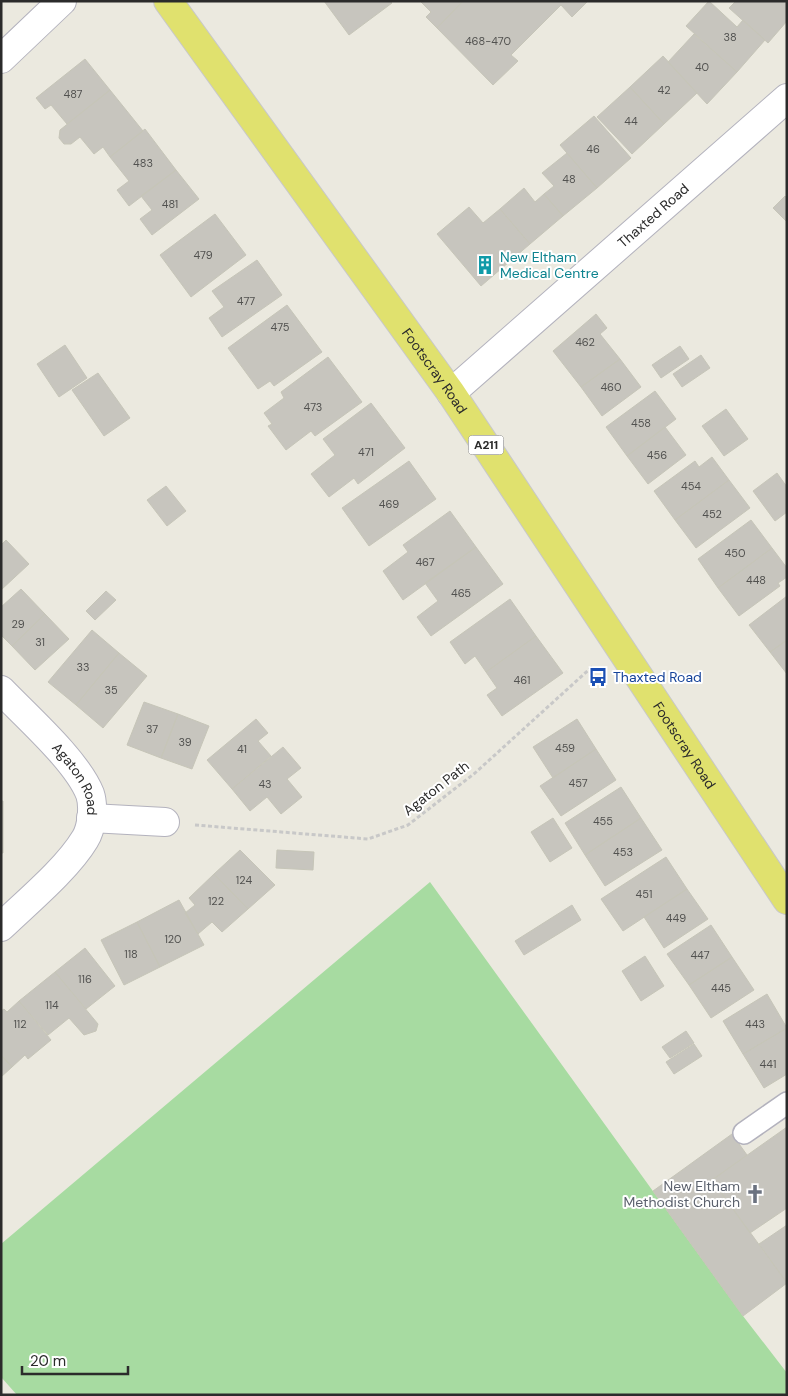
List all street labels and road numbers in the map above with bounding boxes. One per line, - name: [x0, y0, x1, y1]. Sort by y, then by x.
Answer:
- street label: Thaxted Road: [614, 179, 692, 252]
- street label: Footscray Road: [398, 325, 471, 417]
- road number: A211: [468, 436, 504, 454]
- street label: Footscray Road: [649, 698, 720, 792]
- street label: Agaton Road: [48, 739, 101, 816]
- street label: Agaton Path: [399, 757, 473, 819]

